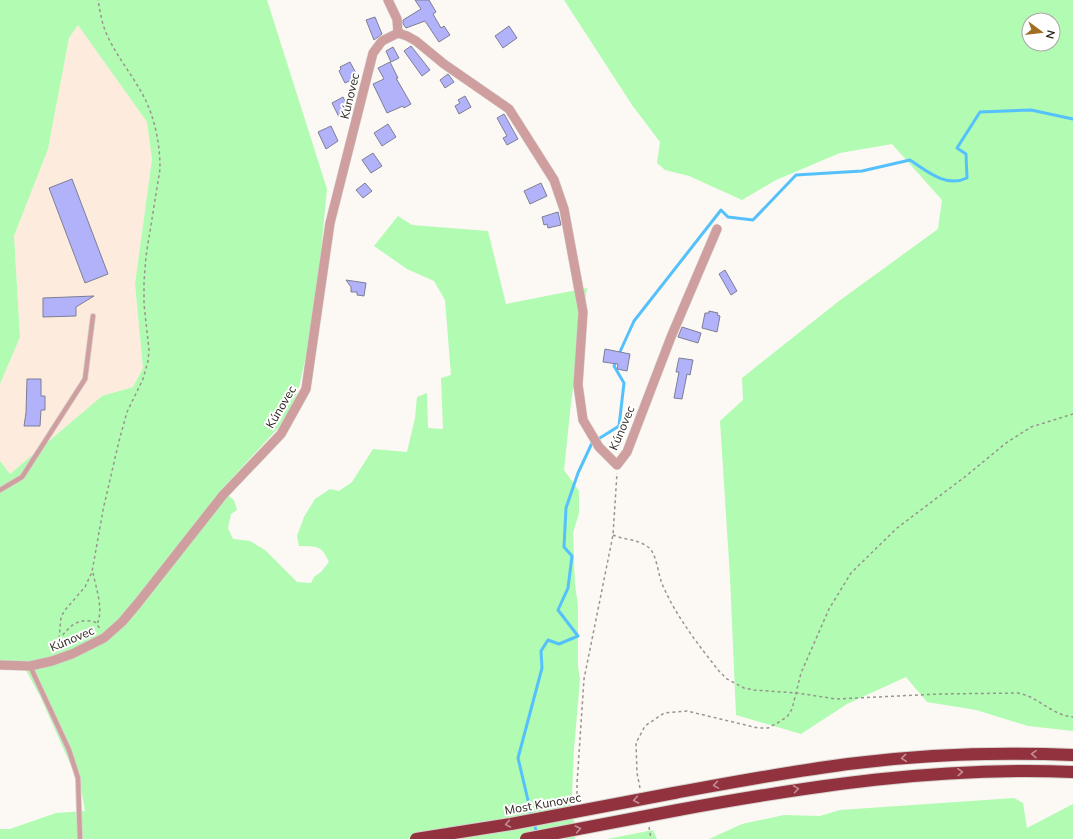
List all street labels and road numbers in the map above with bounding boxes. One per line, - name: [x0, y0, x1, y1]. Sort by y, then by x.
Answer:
- street label: Kúnovec: [337, 71, 362, 120]
- street label: Kúnovec: [262, 383, 299, 431]
- street label: Kúnovec: [605, 403, 638, 452]
- street label: Kúnovec: [47, 622, 96, 655]
- street label: Most Kunovec: [504, 789, 582, 818]

